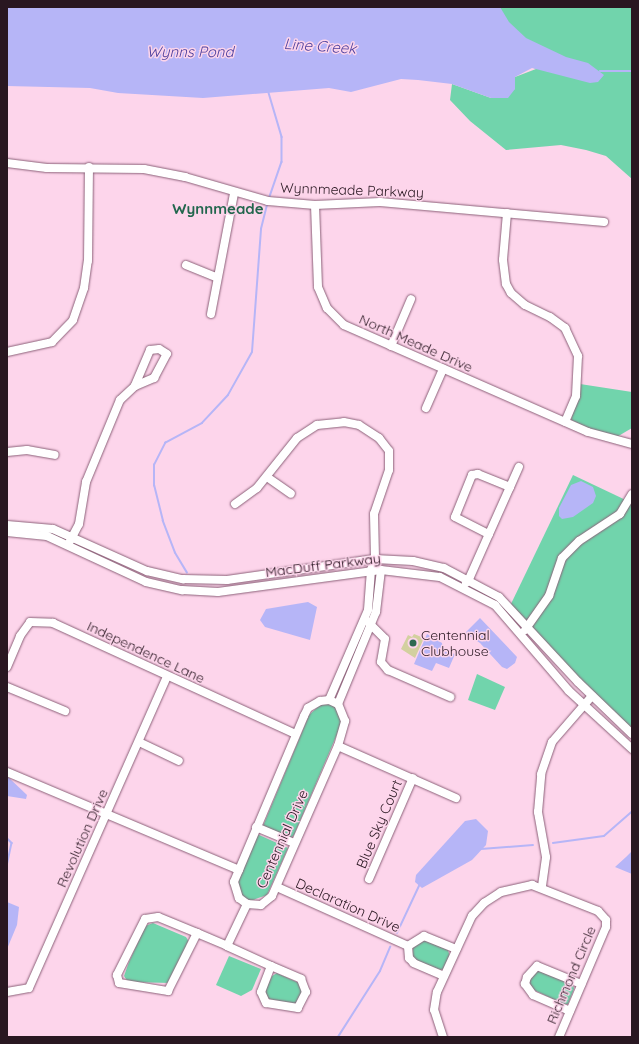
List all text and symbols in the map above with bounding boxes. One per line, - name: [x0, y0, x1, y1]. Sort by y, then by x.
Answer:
- water label: Line Creek: [283, 34, 357, 58]
- water label: Wynns Pond: [146, 43, 234, 61]
- street label: Wynnmeade Parkway: [280, 179, 424, 201]
- district label: Wynnmeade: [172, 200, 264, 218]
- street label: North Meade Drive: [357, 310, 475, 376]
- street label: MacDuff Parkway: [264, 550, 382, 580]
- street label: Independence Lane: [85, 617, 207, 687]
- place label: Centennial Clubhouse: [421, 627, 490, 660]
- marker: Centennial Clubhouse: [408, 638, 418, 648]
- street label: Blue Sky Court: [353, 777, 405, 871]
- street label: Revolution Drive: [53, 786, 111, 890]
- street label: Centennial Drive: [253, 787, 311, 891]
- street label: Declaration Drive: [293, 874, 403, 936]
- street label: Richmond Circle: [543, 924, 599, 1026]

